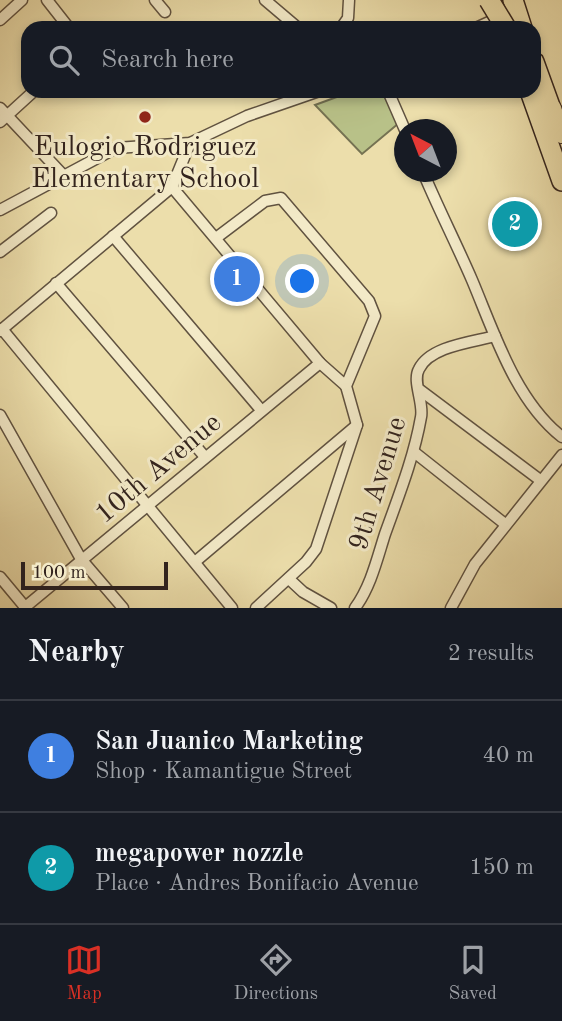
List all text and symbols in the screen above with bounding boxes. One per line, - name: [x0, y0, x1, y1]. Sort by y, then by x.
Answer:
- search box: [21, 21, 541, 98]
- icon: search: [45, 41, 83, 79]
- text: Search here: [101, 47, 234, 73]
- marker: Eulogio Rodriguez Elementary School: [137, 109, 153, 125]
- north arrow: [394, 119, 457, 182]
- place label: Eulogio Rodriguez Elementary School: [31, 134, 259, 194]
- pin: 2: [492, 198, 538, 250]
- pin: 1: [214, 253, 260, 305]
- your location: [285, 264, 319, 298]
- street label: 10th Avenue: [91, 409, 227, 530]
- street label: 9th Avenue: [345, 414, 412, 554]
- scale bar: [21, 559, 168, 591]
- text: 100 m: [32, 564, 85, 583]
- text: Nearby: [28, 638, 125, 668]
- text: 2 results: [448, 642, 534, 665]
- text: San Juanico Marketing: [95, 729, 363, 755]
- text: 1: [44, 744, 58, 767]
- text: 40 m: [483, 744, 534, 767]
- text: Shop · Kamantigue Street: [95, 760, 352, 783]
- text: megapower nozzle: [95, 841, 304, 867]
- text: 2: [44, 856, 58, 879]
- text: 150 m: [469, 856, 534, 879]
- text: Place · Andres Bonifacio Avenue: [95, 872, 419, 895]
- tab: Map: [65, 941, 103, 1006]
- tab: Directions: [234, 941, 318, 1006]
- tab: Saved: [448, 941, 497, 1006]

